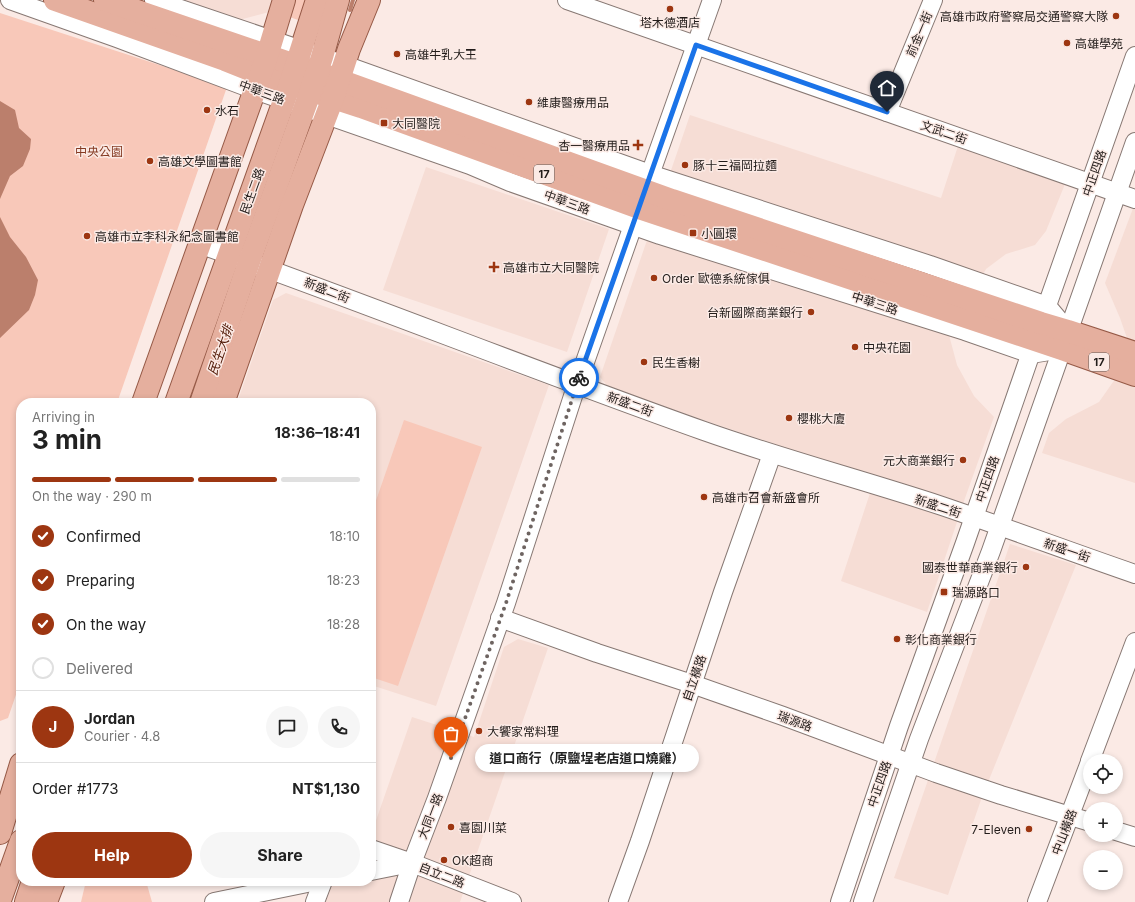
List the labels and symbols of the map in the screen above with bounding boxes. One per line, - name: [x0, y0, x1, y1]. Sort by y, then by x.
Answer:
- marker: 塔木德酒店: [665, 4, 675, 14]
- street label: 前金一街: [903, 9, 935, 59]
- place label: 高雄市政府警察局交通警察大隊: [940, 9, 1108, 24]
- marker: 高雄市政府警察局交通警察大隊: [1111, 11, 1121, 21]
- place label: 塔木德酒店: [640, 15, 700, 30]
- place label: 高雄學苑: [1075, 36, 1123, 51]
- marker: 高雄學苑: [1062, 38, 1072, 48]
- place label: 高雄牛乳大王: [405, 47, 477, 62]
- marker: 高雄牛乳大王: [392, 49, 402, 59]
- pin: [870, 71, 904, 112]
- street label: 中華三路: [237, 77, 287, 107]
- place label: 維康醫療用品: [537, 95, 609, 110]
- marker: 維康醫療用品: [524, 97, 534, 107]
- place label: 水石: [215, 103, 239, 118]
- marker: 水石: [202, 105, 212, 115]
- place label: 大同醫院: [392, 116, 440, 131]
- street label: 文武二街: [919, 117, 969, 147]
- marker: 大同醫院: [379, 118, 389, 128]
- place label: 杏一醫療用品: [558, 138, 630, 153]
- marker: 杏一醫療用品: [633, 140, 643, 150]
- park label: 中央公園: [75, 144, 123, 159]
- street label: 中正四路: [1079, 148, 1109, 198]
- place label: 高雄文學圖書館: [158, 154, 242, 169]
- marker: 高雄文學圖書館: [145, 156, 155, 166]
- place label: 豚十三福岡拉麵: [693, 158, 777, 173]
- marker: 豚十三福岡拉麵: [680, 160, 690, 170]
- road number: 17: [534, 165, 554, 183]
- street label: 民生二路: [237, 166, 267, 216]
- street label: 中華三路: [542, 187, 592, 217]
- place label: 小圓環: [701, 226, 737, 241]
- marker: 小圓環: [688, 228, 698, 238]
- place label: 高雄市立李科永紀念圖書館: [95, 229, 239, 244]
- marker: 高雄市立李科永紀念圖書館: [82, 231, 92, 241]
- place label: 高雄市立大同醫院: [503, 260, 599, 275]
- marker: 高雄市立大同醫院: [488, 261, 500, 273]
- place label: Order 歐德系統傢俱: [662, 271, 770, 286]
- marker: Order 歐德系統傢俱: [649, 273, 659, 283]
- street label: 新盛二街: [302, 274, 352, 306]
- street label: 中華三路: [850, 288, 900, 318]
- place label: 台新國際商業銀行: [707, 305, 803, 320]
- marker: 台新國際商業銀行: [806, 307, 816, 317]
- water label: 民生大排: [204, 321, 237, 377]
- place label: 中央花園: [863, 340, 911, 355]
- marker: 中央花園: [850, 342, 860, 352]
- road number: 17: [1089, 353, 1109, 371]
- place label: 民生香榭: [652, 355, 700, 370]
- marker: 民生香榭: [639, 357, 649, 367]
- courier: [559, 358, 599, 398]
- street label: 新盛二街: [605, 389, 655, 419]
- place label: 櫻桃大廈: [797, 411, 845, 426]
- marker: 櫻桃大廈: [784, 413, 794, 423]
- place label: 元大商業銀行: [883, 453, 955, 468]
- street label: 中正四路: [972, 454, 1002, 504]
- marker: 元大商業銀行: [958, 455, 968, 465]
- place label: 高雄市召會新盛會所: [712, 490, 820, 505]
- street label: 新盛二街: [913, 491, 963, 521]
- marker: 高雄市召會新盛會所: [699, 492, 709, 502]
- street label: 新盛一街: [1042, 535, 1092, 565]
- place label: 國泰世華商業銀行: [922, 560, 1018, 575]
- marker: 國泰世華商業銀行: [1021, 562, 1031, 572]
- place label: 瑞源路口: [952, 585, 1000, 600]
- marker: 瑞源路口: [939, 587, 949, 597]
- place label: 彰化商業銀行: [905, 632, 977, 647]
- marker: 彰化商業銀行: [892, 634, 902, 644]
- street label: 自立橫路: [679, 653, 709, 703]
- street label: 瑞源路: [776, 708, 814, 734]
- pin: [434, 717, 468, 758]
- place label: 大饗家常料理: [487, 724, 559, 739]
- marker: 大饗家常料理: [474, 726, 484, 736]
- callout: 道口商行（原鹽埕老店道口燒雞）: [475, 744, 699, 772]
- street label: 中正四路: [864, 759, 894, 809]
- street label: 大同一路: [414, 791, 446, 841]
- street label: 中山橫路: [1048, 807, 1080, 857]
- place label: 喜園川菜: [459, 820, 507, 835]
- marker: 喜園川菜: [446, 822, 456, 832]
- place label: 7-Eleven: [971, 822, 1021, 837]
- marker: 7-Eleven: [1024, 824, 1034, 834]
- place label: OK超商: [452, 853, 493, 868]
- marker: OK超商: [439, 855, 449, 865]
- street label: 自立二路: [417, 859, 467, 891]

